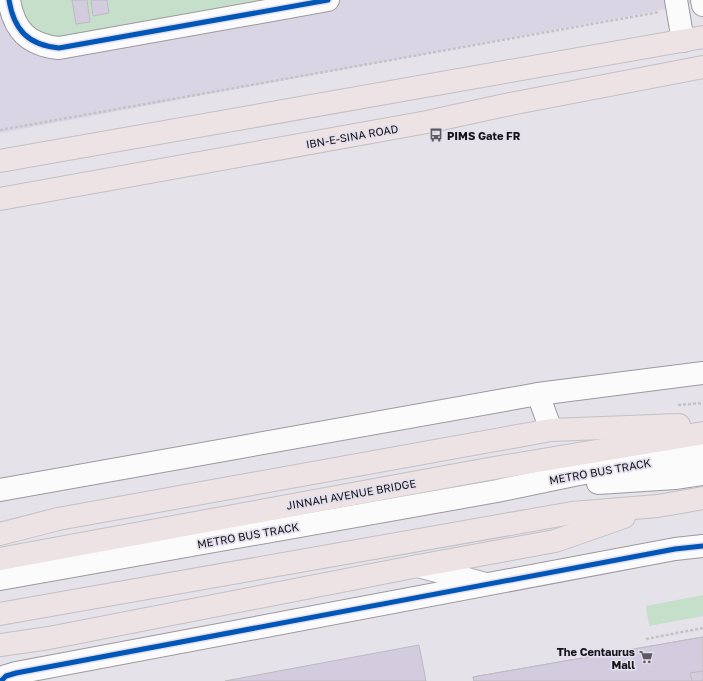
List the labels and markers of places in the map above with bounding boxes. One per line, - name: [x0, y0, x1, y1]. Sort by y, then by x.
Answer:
- bus stop icon: PIMS Gate FR: [428, 127, 444, 143]
- place label: PIMS Gate FR: [447, 129, 521, 142]
- place label: The Centaurus Mall: [557, 645, 635, 671]
- supermarket icon: The Centaurus Mall: [638, 649, 654, 665]

